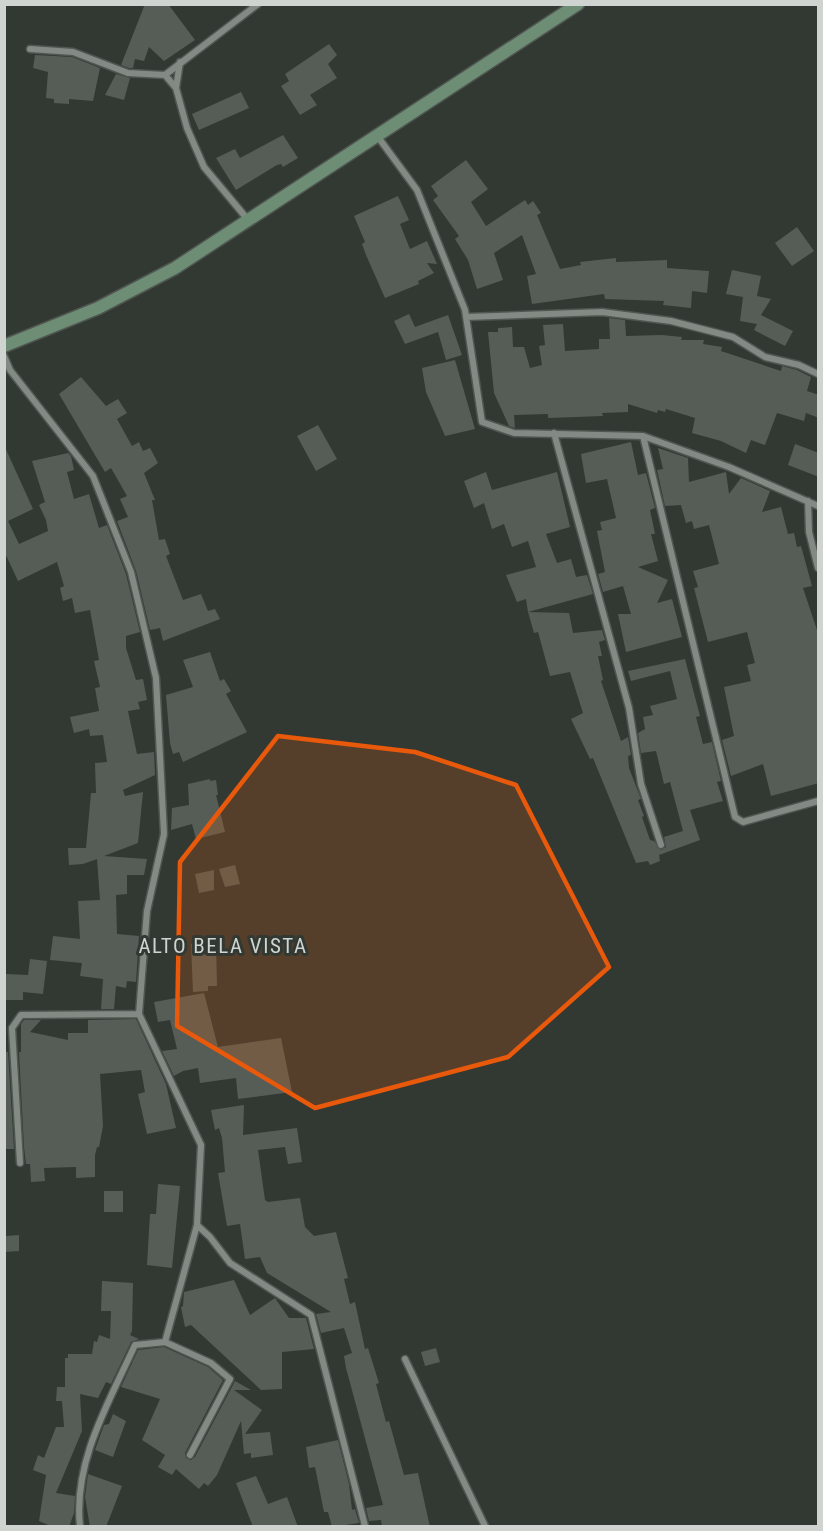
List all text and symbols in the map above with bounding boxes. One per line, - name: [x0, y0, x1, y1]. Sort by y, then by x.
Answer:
- district label: ALTO BELA VISTA: [138, 934, 308, 958]

